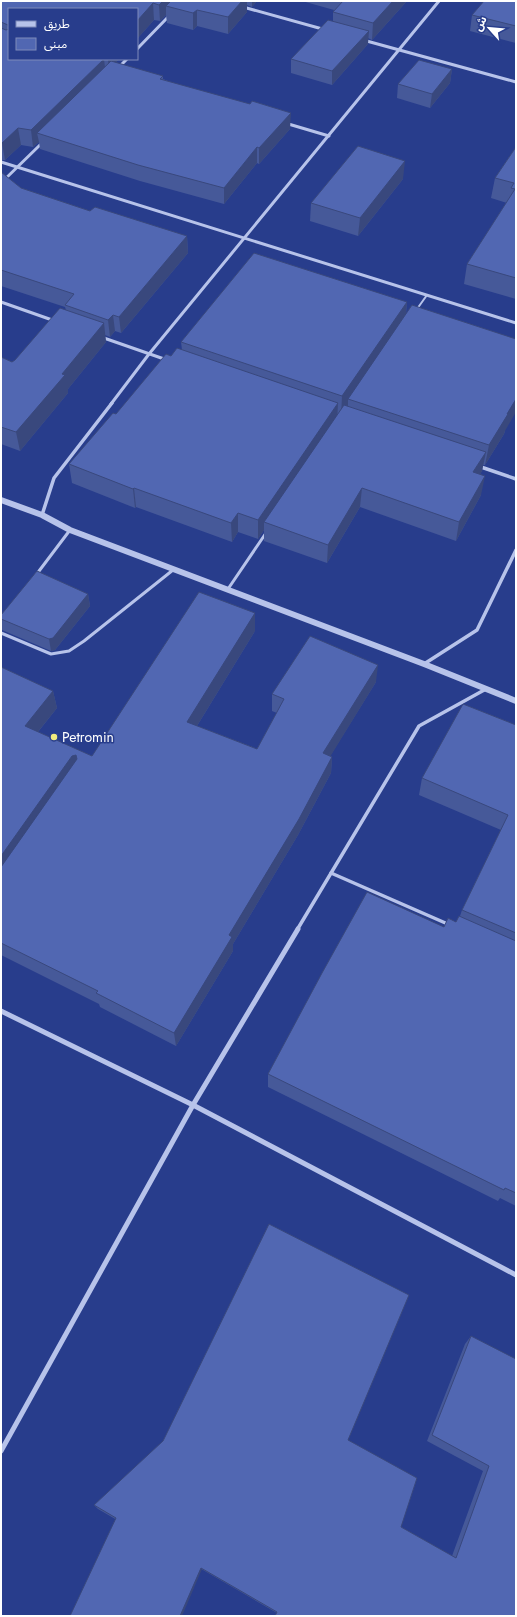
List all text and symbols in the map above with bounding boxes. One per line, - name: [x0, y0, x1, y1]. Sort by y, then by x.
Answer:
- legend: [8, 8, 138, 60]
- north arrow: [469, 8, 509, 48]
- text: ش: [470, 13, 491, 34]
- text: طريق: [44, 15, 70, 33]
- text: مبنى: [44, 35, 67, 53]
- place label: Petromin: [62, 727, 114, 747]
- marker: Petromin: [49, 732, 59, 742]

